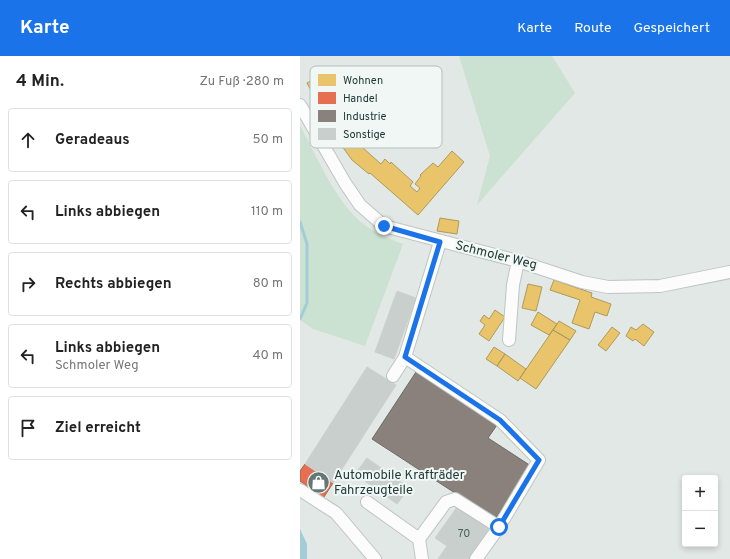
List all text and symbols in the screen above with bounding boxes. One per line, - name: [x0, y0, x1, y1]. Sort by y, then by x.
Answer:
- text: Karte: [20, 16, 70, 40]
- text: Karte: [517, 20, 552, 37]
- text: Route: [574, 20, 611, 37]
- text: Gespeichert: [633, 20, 710, 37]
- legend: [310, 66, 442, 148]
- text: 4 Min.: [16, 71, 64, 93]
- text: Zu Fuß · 280 m: [199, 74, 284, 90]
- text: Wohnen: [343, 74, 383, 88]
- text: Handel: [343, 92, 378, 106]
- text: Industrie: [343, 110, 387, 124]
- text: Sonstige: [343, 128, 386, 142]
- icon: ahead: [17, 129, 39, 151]
- text: Geradeaus: [55, 131, 130, 150]
- text: 50 m: [253, 132, 283, 148]
- icon: left: [17, 201, 39, 223]
- text: Links abbiegen: [55, 203, 160, 222]
- text: 110 m: [251, 204, 283, 220]
- route end: [375, 217, 393, 235]
- street label: Schmoler Weg: [454, 238, 538, 274]
- icon: right: [17, 273, 39, 295]
- text: Rechts abbiegen: [55, 275, 172, 294]
- text: 80 m: [253, 276, 283, 292]
- text: Links abbiegen: [55, 339, 160, 358]
- icon: left: [17, 345, 39, 367]
- text: 40 m: [253, 348, 283, 364]
- text: Schmoler Weg: [55, 358, 139, 374]
- icon: arrive: [17, 417, 39, 439]
- text: Ziel erreicht: [55, 419, 141, 438]
- place label: Automobile Krafträder Fahrzeugteile: [334, 468, 465, 499]
- shop icon: Automobile Krafträder Fahrzeugteile: [305, 470, 331, 496]
- map controls: [682, 475, 718, 547]
- button: +: [682, 475, 718, 511]
- button: −: [682, 511, 718, 547]
- route start: [490, 518, 508, 536]
- house number: 70: [458, 527, 470, 541]

